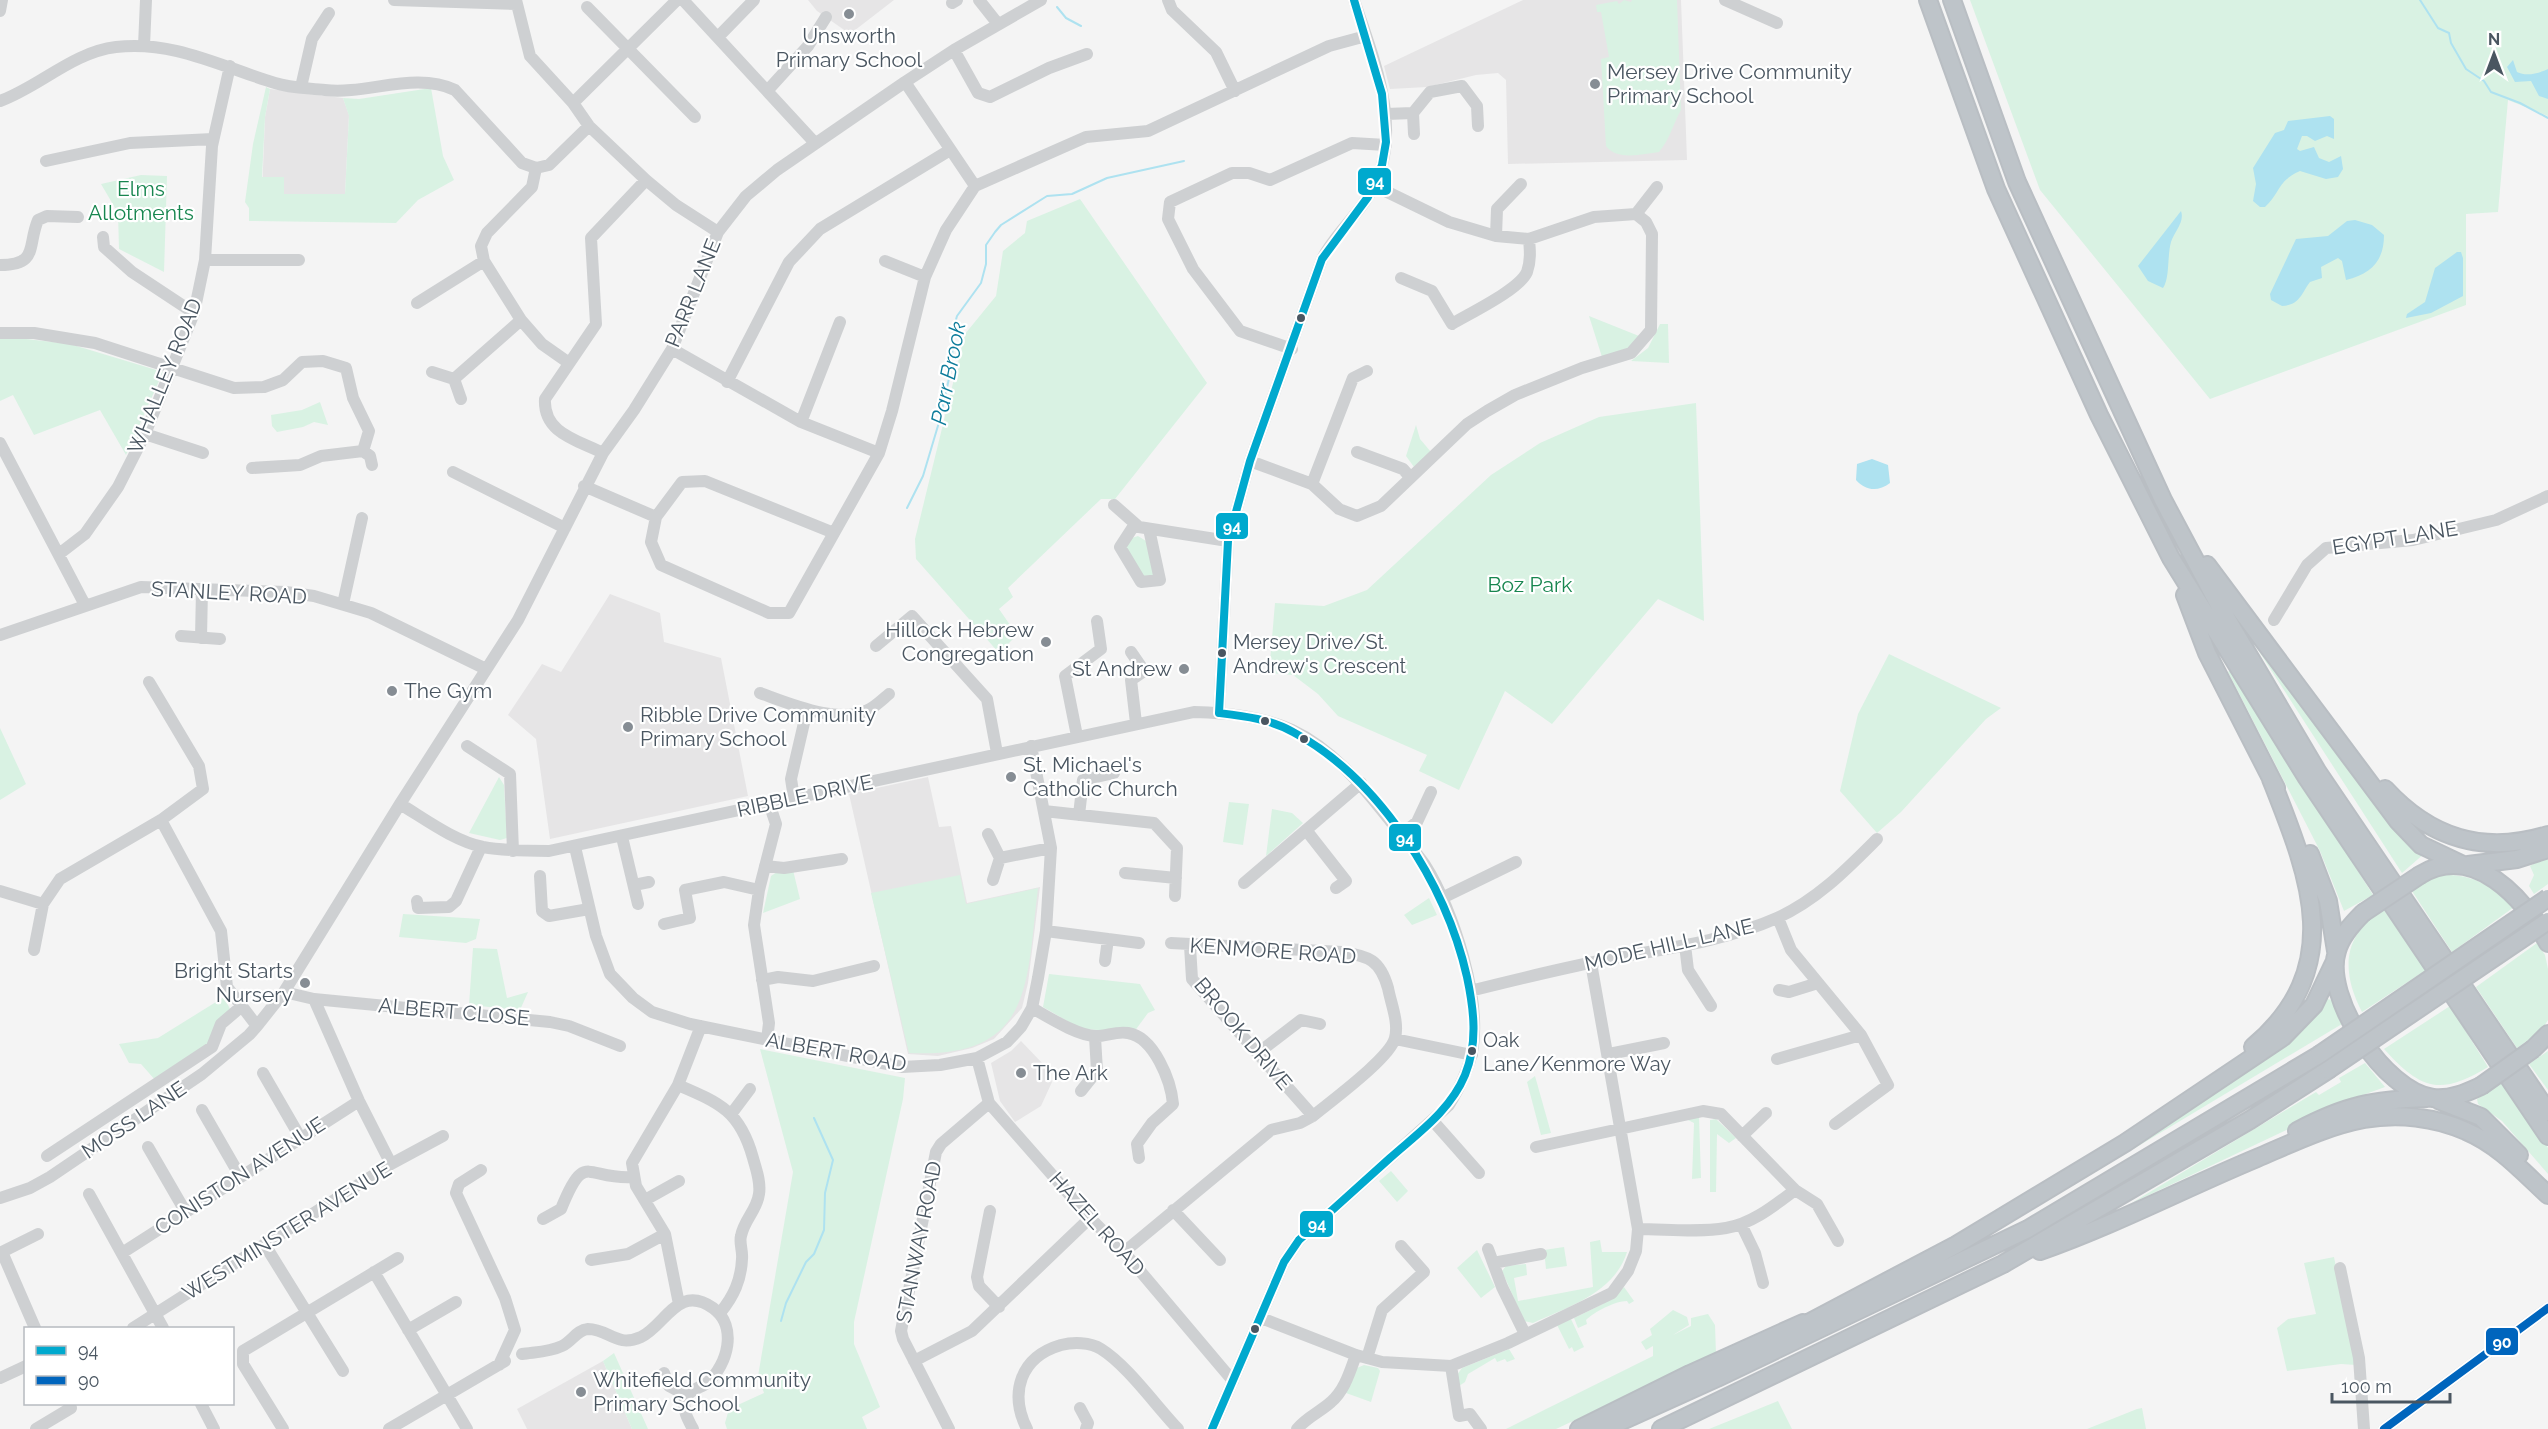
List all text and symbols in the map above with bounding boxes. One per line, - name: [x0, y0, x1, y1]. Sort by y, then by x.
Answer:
- marker: Unsworth Primary School: [842, 7, 856, 21]
- place label: Unsworth Primary School: [776, 23, 923, 72]
- north arrow: [2464, 24, 2524, 84]
- text: N: [2488, 30, 2500, 49]
- place label: Mersey Drive Community Primary School: [1607, 59, 1852, 108]
- marker: Mersey Drive Community Primary School: [1588, 77, 1602, 91]
- line badge: 94: [1357, 167, 1392, 196]
- text: 94: [1366, 172, 1384, 191]
- park label: Elms Allotments: [88, 176, 194, 225]
- street label: PARR LANE: [660, 235, 726, 351]
- street label: WHALLEY ROAD: [122, 294, 207, 457]
- unlabelled marker: [1295, 312, 1307, 324]
- water label: Parr Brook: [925, 319, 971, 427]
- line badge: 94: [1215, 512, 1249, 540]
- street label: EGYPT LANE: [2330, 515, 2459, 560]
- text: 94: [1223, 517, 1241, 536]
- park label: Boz Park: [1488, 572, 1572, 597]
- street label: STANLEY ROAD: [150, 576, 308, 609]
- place label: Hillock Hebrew Congregation: [885, 617, 1034, 666]
- place label: Mersey Drive/St. Andrew's Crescent: [1233, 630, 1407, 678]
- marker: Hillock Hebrew Congregation: [1039, 635, 1053, 649]
- marker: Mersey Drive/St. Andrew's Crescent: [1216, 647, 1228, 659]
- place label: St Andrew: [1072, 656, 1172, 681]
- marker: St Andrew: [1177, 662, 1191, 676]
- place label: The Gym: [404, 678, 492, 703]
- marker: The Gym: [385, 684, 399, 698]
- place label: Ribble Drive Community Primary School: [640, 702, 876, 751]
- unlabelled marker: [1259, 715, 1271, 727]
- marker: Ribble Drive Community Primary School: [621, 720, 635, 734]
- unlabelled marker: [1298, 733, 1310, 745]
- place label: St. Michael's Catholic Church: [1023, 752, 1178, 801]
- street label: RIBBLE DRIVE: [735, 769, 875, 822]
- marker: St. Michael's Catholic Church: [1004, 770, 1018, 784]
- line badge: 94: [1388, 823, 1422, 852]
- text: 94: [1396, 829, 1414, 848]
- street label: MODE HILL LANE: [1582, 913, 1756, 976]
- street label: KENMORE ROAD: [1189, 932, 1357, 969]
- place label: Bright Starts Nursery: [174, 958, 293, 1007]
- street label: BROOK DRIVE: [1189, 972, 1298, 1095]
- marker: Bright Starts Nursery: [298, 976, 312, 990]
- street label: ALBERT CLOSE: [377, 992, 531, 1031]
- street label: ALBERT ROAD: [764, 1027, 908, 1076]
- place label: Oak Lane/Kenmore Way: [1483, 1028, 1671, 1076]
- marker: Oak Lane/Kenmore Way: [1466, 1045, 1478, 1057]
- place label: The Ark: [1033, 1060, 1108, 1085]
- marker: The Ark: [1014, 1066, 1028, 1080]
- street label: MOSS LANE: [77, 1076, 191, 1164]
- street label: CONISTON AVENUE: [150, 1111, 330, 1240]
- street label: WESTMINSTER AVENUE: [178, 1156, 396, 1305]
- street label: STANWAY ROAD: [891, 1159, 946, 1325]
- street label: HAZEL ROAD: [1044, 1167, 1150, 1281]
- line badge: 94: [1299, 1210, 1334, 1238]
- text: 94: [1308, 1215, 1326, 1234]
- unlabelled marker: [1249, 1323, 1261, 1335]
- legend: [24, 1327, 234, 1405]
- line badge: 90: [2485, 1327, 2519, 1356]
- text: 90: [2492, 1333, 2512, 1352]
- text: 94: [78, 1340, 99, 1361]
- scale bar: [2332, 1366, 2450, 1404]
- place label: Whitefield Community Primary School: [593, 1367, 811, 1416]
- text: 90: [78, 1370, 100, 1391]
- text: 100 m: [2341, 1376, 2392, 1397]
- marker: Whitefield Community Primary School: [574, 1385, 588, 1399]

